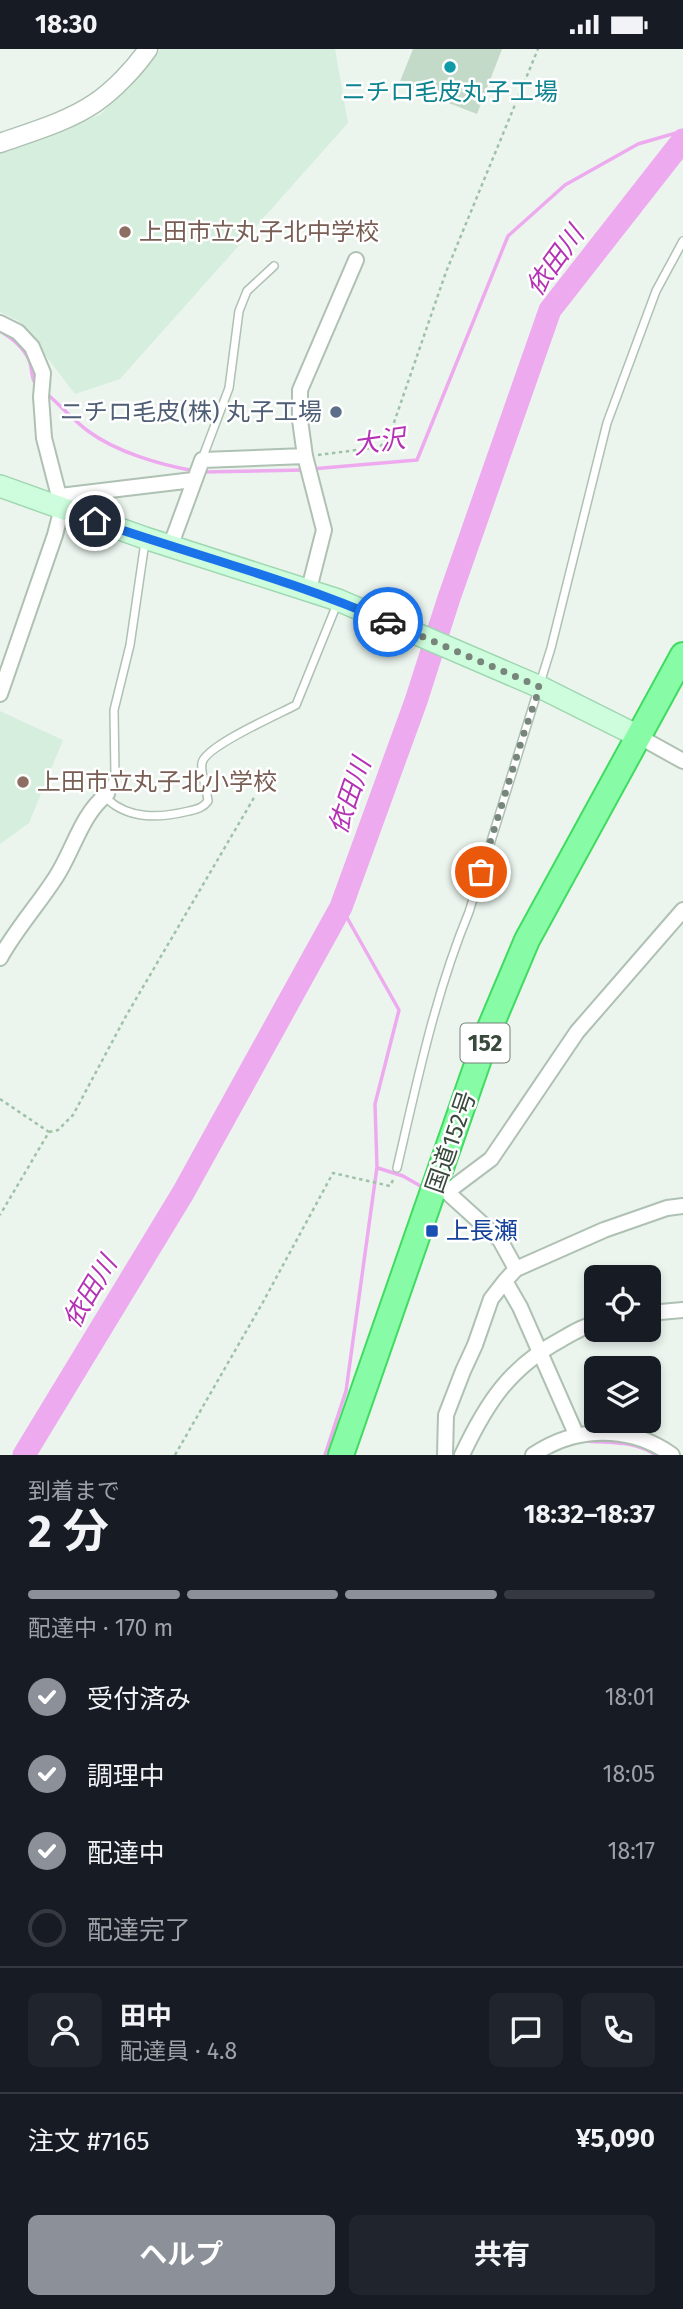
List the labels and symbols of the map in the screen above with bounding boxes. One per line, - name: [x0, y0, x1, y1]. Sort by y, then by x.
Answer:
- marker: ニチロ毛皮丸子工場: [442, 59, 458, 75]
- place label: ニチロ毛皮丸子工場: [342, 78, 558, 106]
- place label: 上田市立丸子北中学校: [139, 218, 379, 246]
- water label: 依田川: [520, 218, 592, 302]
- marker: 上田市立丸子北中学校: [117, 224, 133, 240]
- place label: ニチロ毛皮(株) 丸子工場: [60, 398, 322, 426]
- marker: ニチロ毛皮(株) 丸子工場: [328, 404, 344, 420]
- water label: 大沢: [351, 423, 410, 461]
- pin: [65, 491, 125, 551]
- courier: [353, 587, 423, 657]
- water label: 依田川: [323, 751, 378, 838]
- place label: 上田市立丸子北小学校: [37, 768, 277, 796]
- marker: 上田市立丸子北小学校: [15, 774, 31, 790]
- pin: [451, 842, 511, 902]
- road number: 152: [461, 1023, 510, 1063]
- street label: 国道152号: [421, 1087, 481, 1197]
- place label: 上長瀬: [446, 1217, 518, 1245]
- marker: 上長瀬: [424, 1223, 440, 1239]
- water label: 依田川: [57, 1248, 125, 1333]

